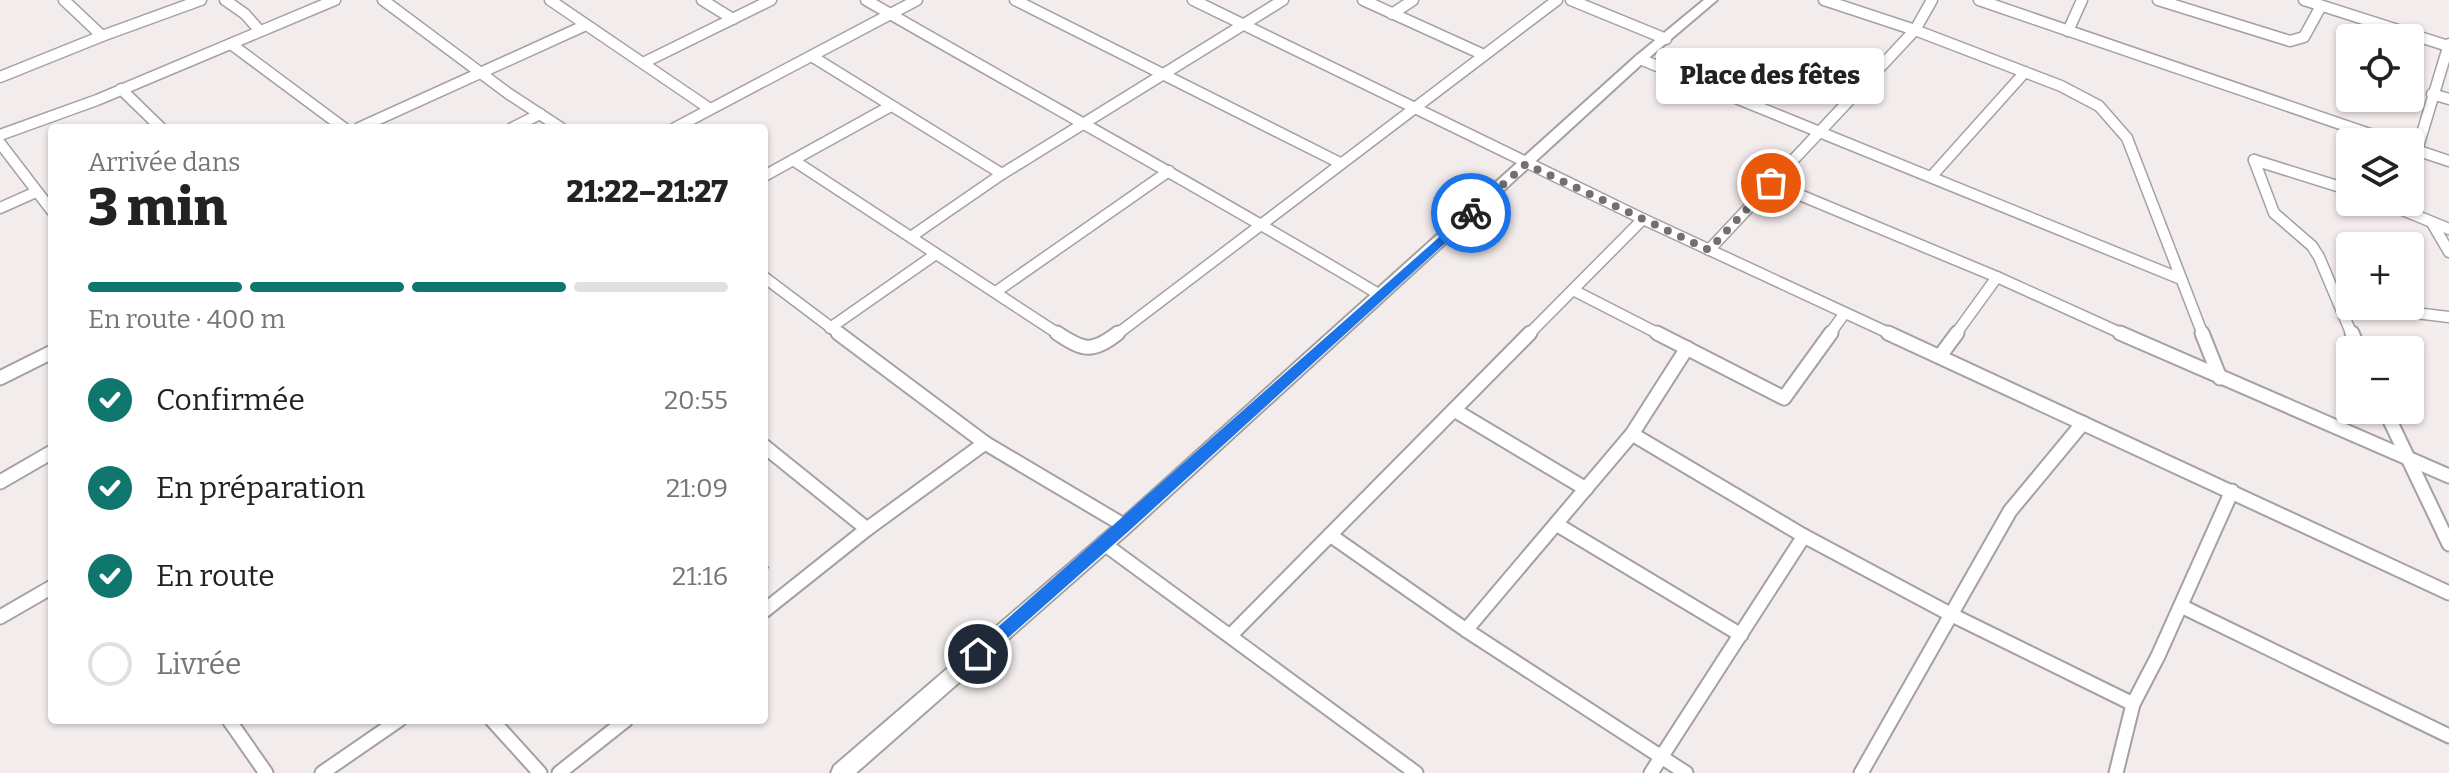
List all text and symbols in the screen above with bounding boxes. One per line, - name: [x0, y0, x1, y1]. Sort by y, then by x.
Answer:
- map controls: [2336, 24, 2424, 424]
- button: locate: [2336, 24, 2424, 112]
- callout: Place des fêtes: [1657, 47, 1885, 103]
- text: Place des fêtes: [1680, 60, 1860, 91]
- button: layers: [2336, 128, 2424, 216]
- text: Arrivée dans: [88, 147, 241, 178]
- pin: [1737, 149, 1805, 217]
- icon: bag: [1749, 161, 1793, 205]
- courier: [1431, 173, 1511, 253]
- text: 21:22–21:27: [567, 174, 728, 210]
- text: 3 min: [88, 176, 227, 239]
- icon: bike: [1449, 191, 1493, 235]
- button: +: [2336, 232, 2424, 320]
- text: En route · 400 m: [88, 304, 285, 335]
- button: −: [2336, 336, 2424, 424]
- icon: check: [88, 378, 132, 422]
- text: Confirmée: [156, 382, 305, 418]
- text: 20:55: [664, 385, 728, 416]
- icon: check: [88, 466, 132, 510]
- text: En préparation: [156, 470, 365, 506]
- text: 21:09: [666, 473, 728, 504]
- icon: check: [88, 554, 132, 598]
- text: En route: [156, 558, 275, 594]
- text: 21:16: [672, 561, 728, 592]
- pin: [944, 620, 1012, 688]
- icon: home: [956, 632, 1000, 676]
- text: Livrée: [156, 646, 242, 682]

